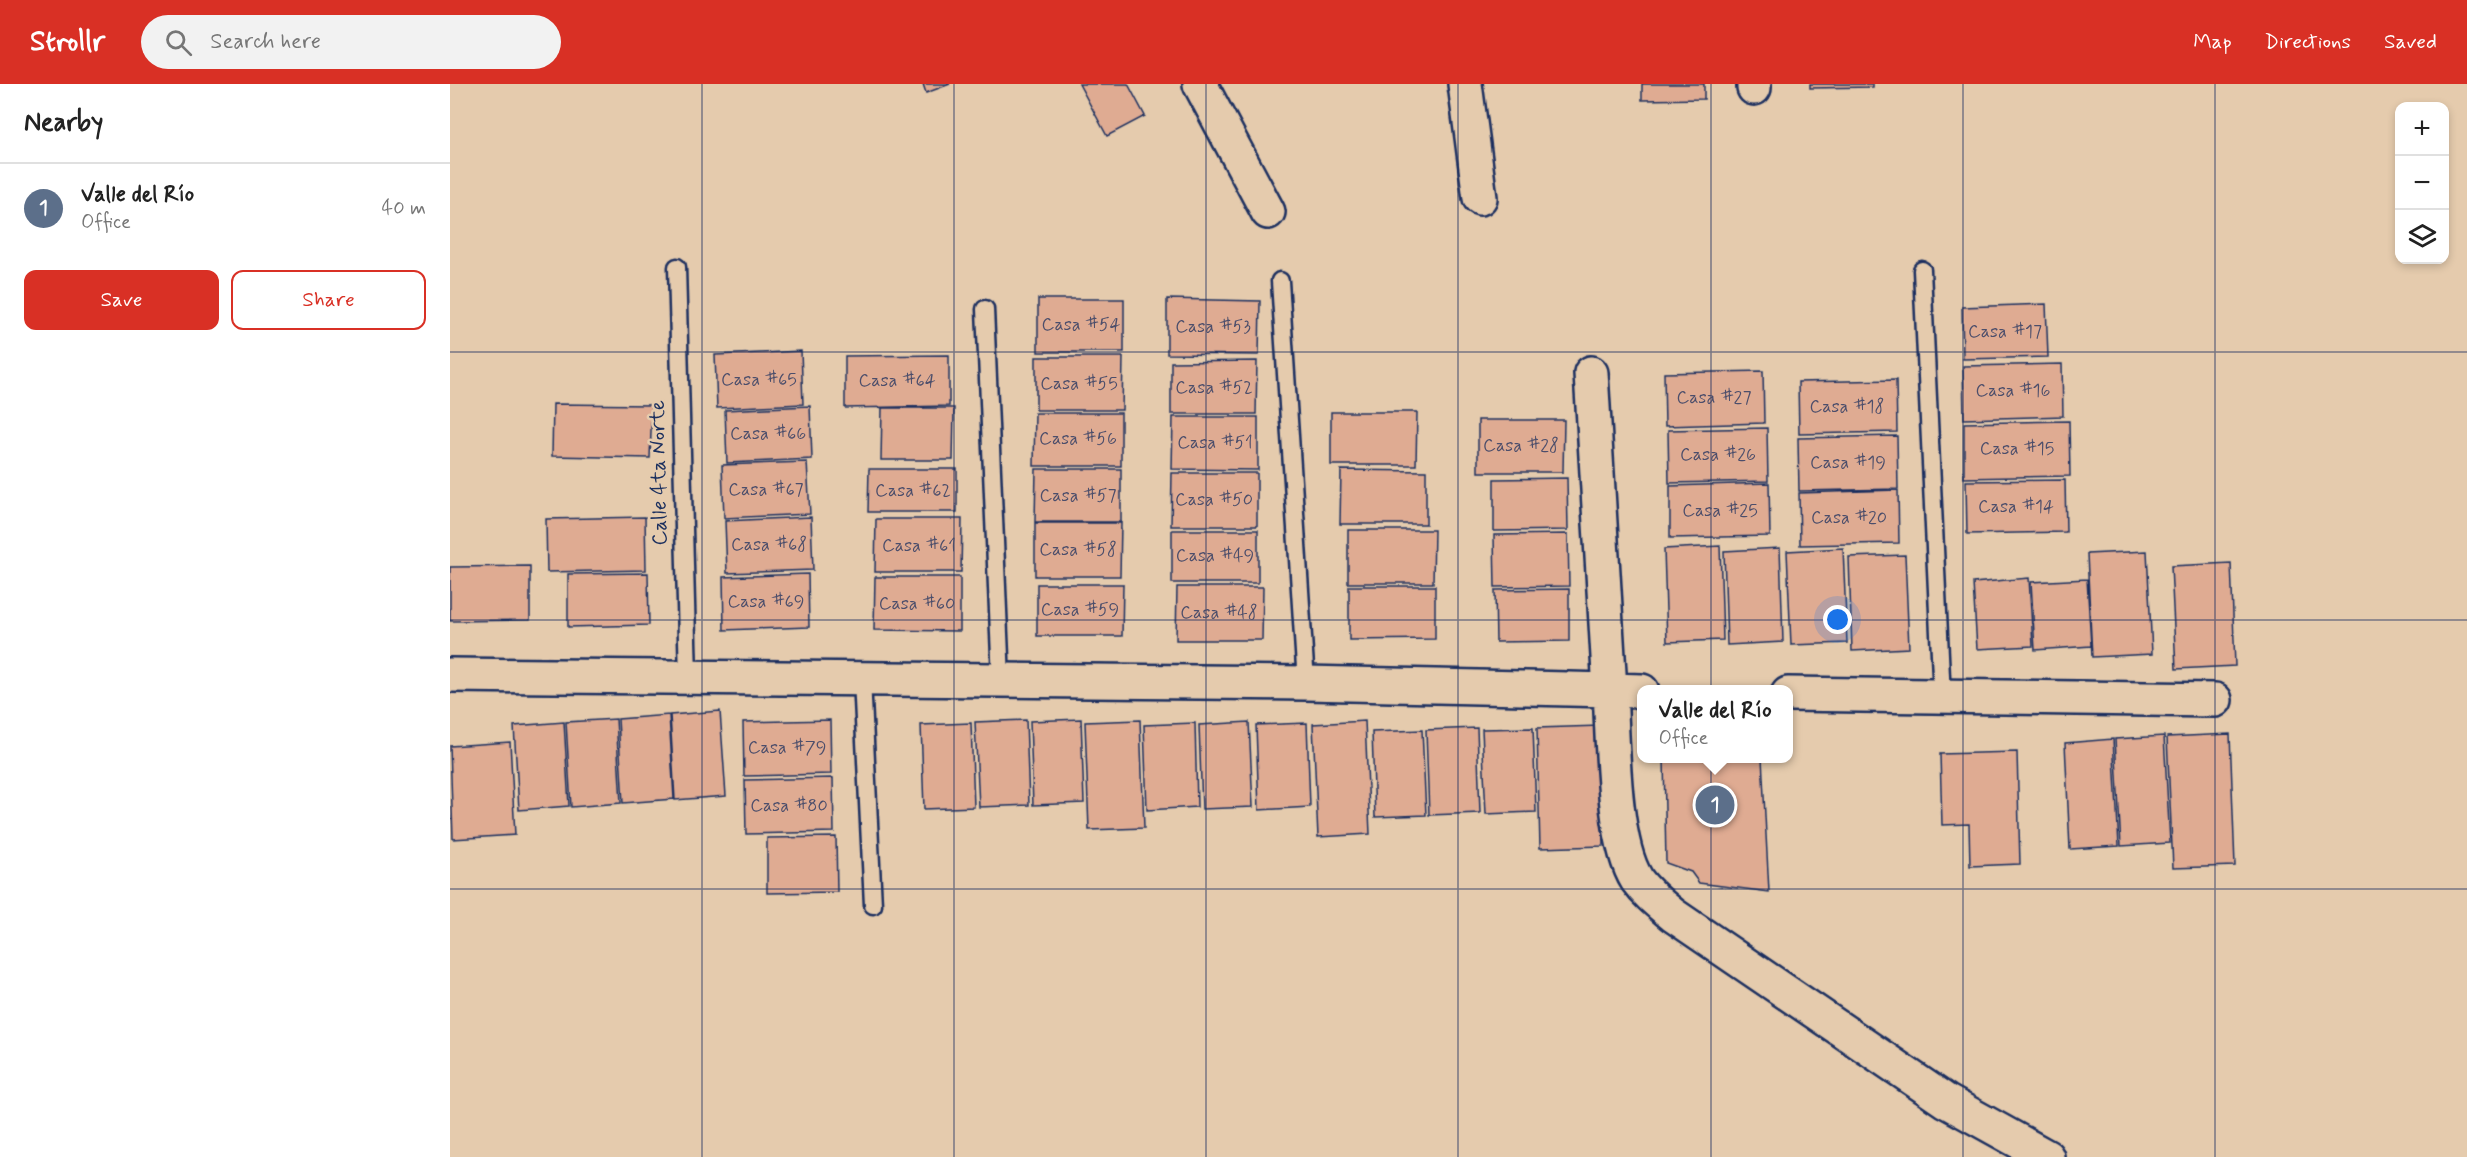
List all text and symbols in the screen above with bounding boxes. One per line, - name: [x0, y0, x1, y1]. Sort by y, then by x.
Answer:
- search box: [141, 15, 561, 69]
- text: Strollr: [30, 24, 105, 61]
- icon: search: [162, 26, 195, 59]
- text: Search here: [210, 28, 321, 56]
- text: Map: [2193, 28, 2232, 56]
- text: Directions: [2265, 28, 2351, 56]
- text: Saved: [2384, 28, 2437, 56]
- map controls: [2395, 102, 2449, 264]
- button: +: [2395, 102, 2449, 156]
- text: Nearby: [24, 106, 103, 140]
- button: −: [2395, 156, 2449, 210]
- text: Valle del Río: [81, 181, 194, 209]
- text: 1: [39, 195, 48, 222]
- text: 40 m: [382, 195, 426, 222]
- text: Office: [81, 209, 131, 236]
- button: layers: [2395, 210, 2449, 264]
- button: Save: [24, 270, 219, 330]
- button: Share: [231, 270, 426, 330]
- house number: Casa #54: [1042, 313, 1120, 337]
- house number: Casa #53: [1175, 315, 1251, 339]
- house number: Casa #17: [1968, 320, 2042, 344]
- house number: Casa #65: [721, 368, 797, 392]
- house number: Casa #64: [858, 369, 936, 393]
- house number: Casa #55: [1040, 372, 1118, 396]
- house number: Casa #52: [1175, 376, 1253, 400]
- house number: Casa #16: [1975, 379, 2051, 403]
- house number: Casa #27: [1677, 386, 1751, 410]
- house number: Casa #18: [1810, 395, 1885, 419]
- street label: Calle 4ta Norte: [644, 400, 674, 546]
- house number: Casa #66: [730, 422, 806, 446]
- house number: Casa #56: [1039, 427, 1117, 451]
- house number: Casa #51: [1177, 431, 1253, 455]
- house number: Casa #28: [1483, 434, 1559, 458]
- house number: Casa #15: [1980, 437, 2054, 461]
- house number: Casa #26: [1680, 443, 1756, 467]
- house number: Casa #19: [1810, 451, 1886, 475]
- house number: Casa #67: [728, 478, 804, 502]
- house number: Casa #62: [875, 479, 951, 503]
- house number: Casa #57: [1040, 484, 1116, 508]
- house number: Casa #50: [1175, 488, 1253, 512]
- house number: Casa #14: [1978, 495, 2054, 519]
- house number: Casa #25: [1682, 499, 1758, 523]
- house number: Casa #20: [1811, 506, 1887, 530]
- house number: Casa #68: [731, 533, 807, 557]
- house number: Casa #61: [882, 534, 956, 558]
- house number: Casa #58: [1039, 538, 1117, 562]
- house number: Casa #49: [1176, 544, 1254, 568]
- house number: Casa #69: [727, 590, 805, 614]
- house number: Casa #60: [879, 592, 955, 616]
- house number: Casa #59: [1041, 598, 1119, 622]
- house number: Casa #48: [1180, 601, 1258, 625]
- your location: [1823, 605, 1852, 634]
- popup: [1637, 685, 1793, 763]
- text: Valle del Río: [1658, 697, 1772, 725]
- text: Office: [1658, 725, 1708, 752]
- house number: Casa #79: [748, 736, 826, 760]
- pin: 1: [1696, 782, 1734, 828]
- house number: Casa #80: [750, 794, 828, 818]

